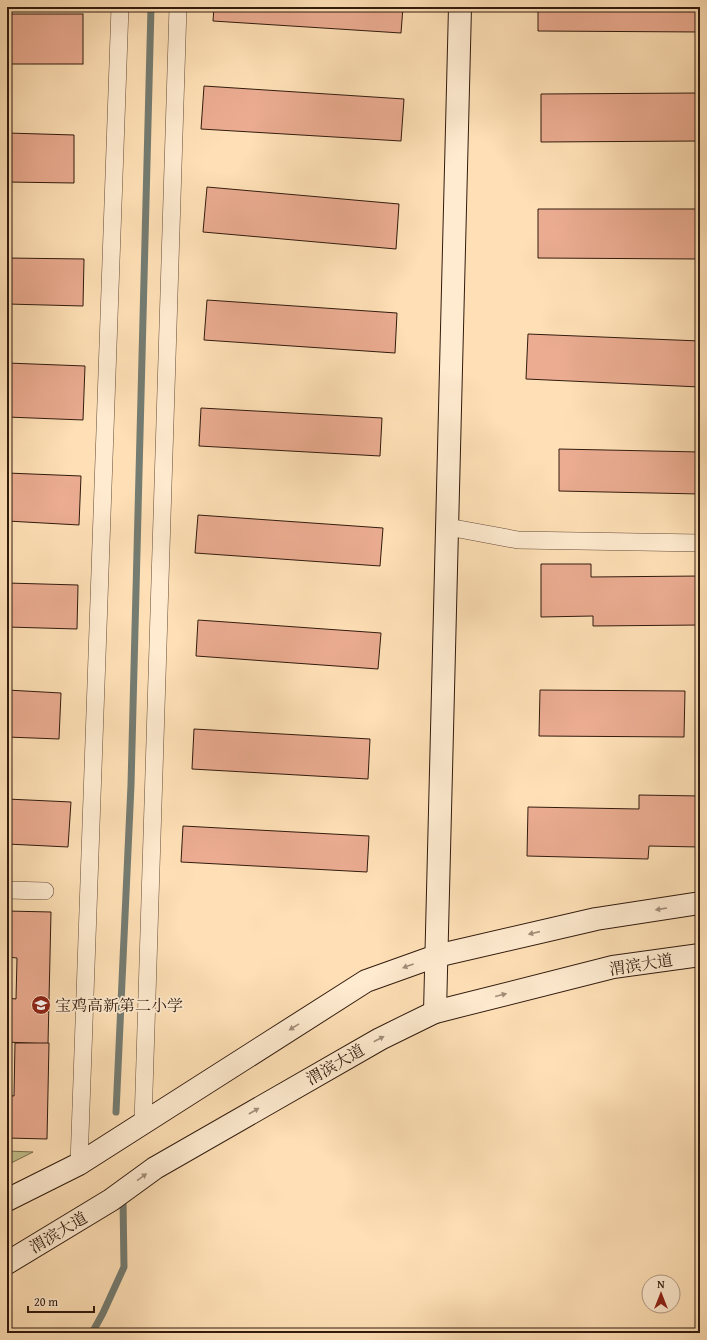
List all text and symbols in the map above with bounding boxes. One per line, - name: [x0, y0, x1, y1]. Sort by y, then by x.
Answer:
- one-way arrow: [655, 906, 668, 912]
- one-way arrow: [528, 930, 540, 936]
- street label: 渭滨大道: [608, 947, 674, 981]
- one-way arrow: [402, 963, 414, 969]
- one-way arrow: [495, 992, 507, 998]
- place label: 宝鸡高新第二小学: [55, 993, 183, 1017]
- school or university icon: 宝鸡高新第二小学: [30, 994, 52, 1016]
- one-way arrow: [289, 1023, 299, 1031]
- one-way arrow: [373, 1036, 385, 1043]
- street label: 渭滨大道: [301, 1038, 369, 1090]
- one-way arrow: [248, 1107, 260, 1114]
- one-way arrow: [137, 1173, 148, 1181]
- street label: 渭滨大道: [24, 1205, 92, 1259]
- north arrow: [641, 1274, 681, 1314]
- text: N: [657, 1276, 665, 1292]
- scale bar: [28, 1288, 94, 1314]
- text: 20 m: [34, 1293, 58, 1310]

